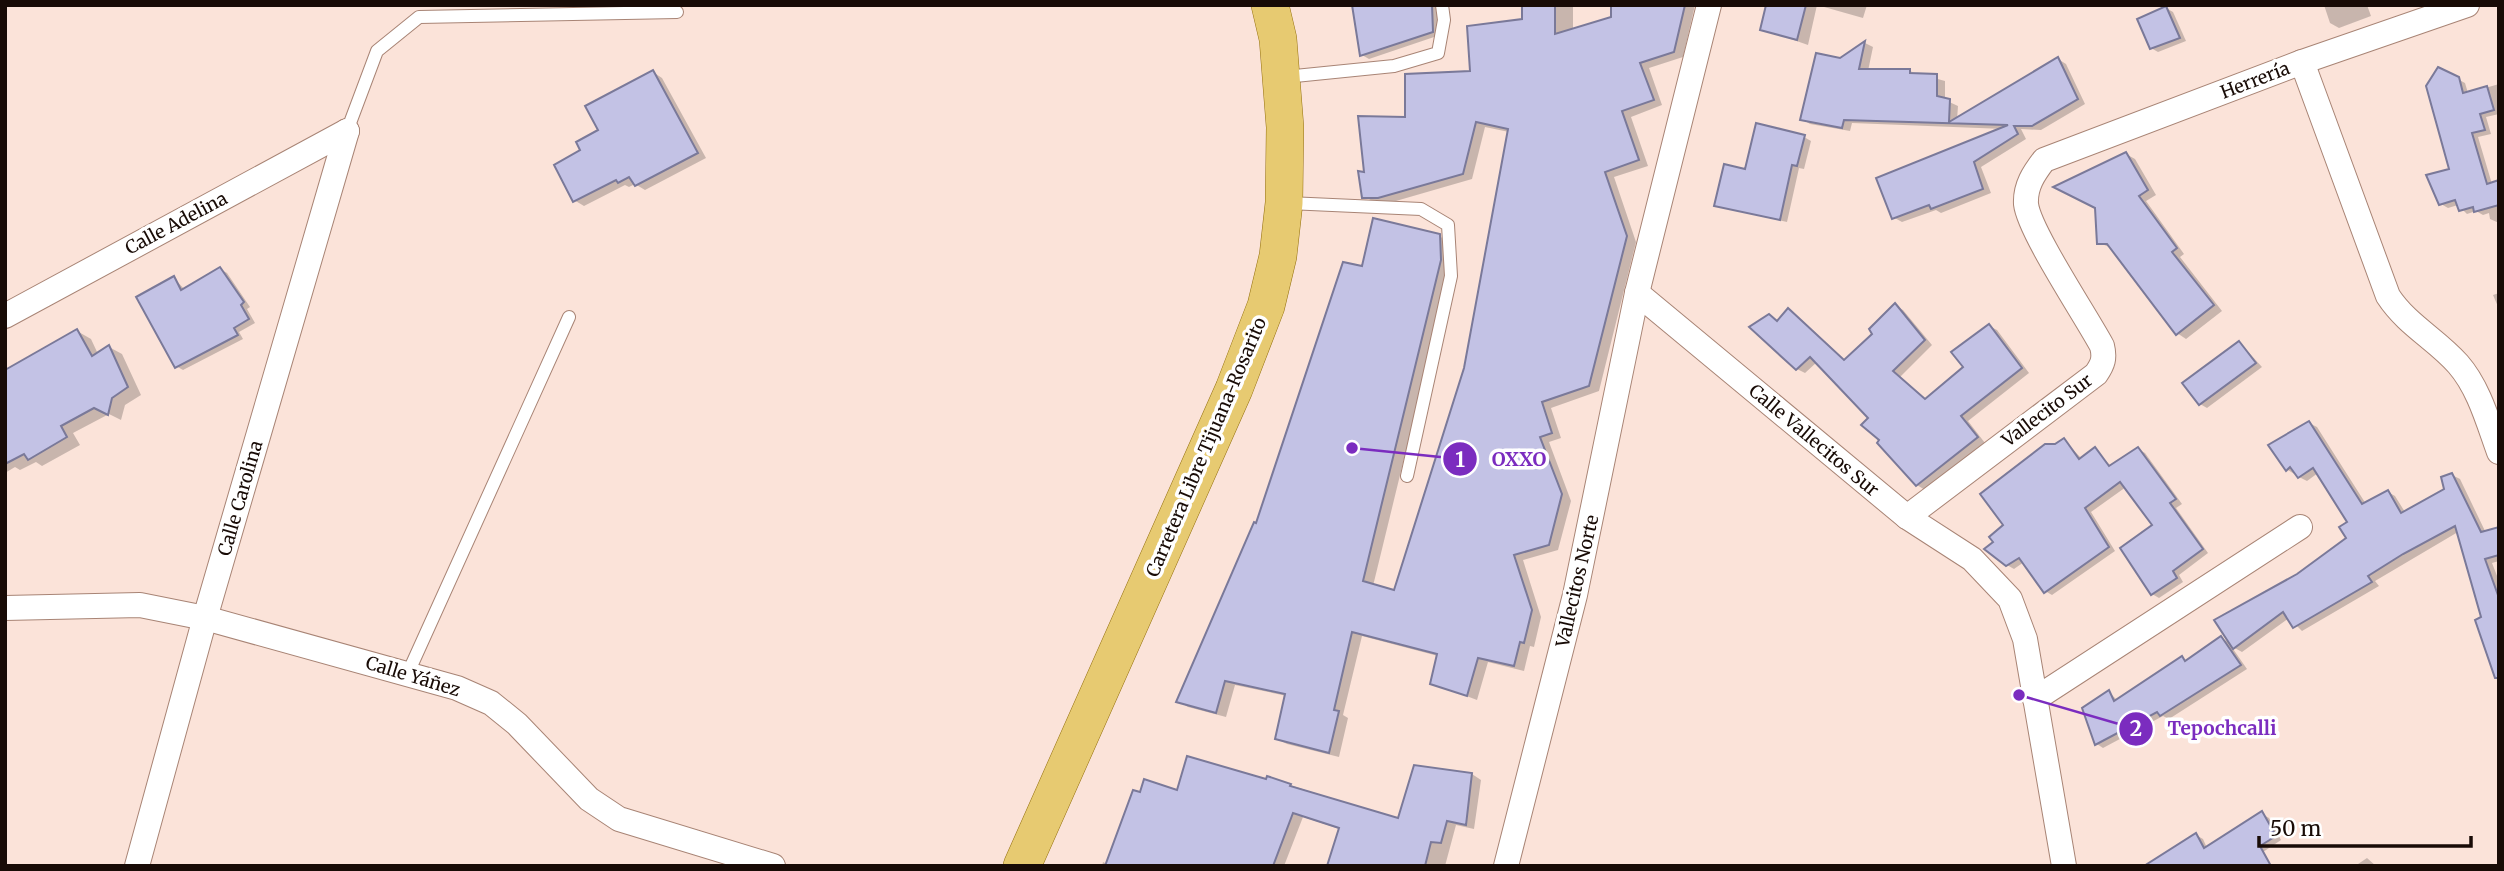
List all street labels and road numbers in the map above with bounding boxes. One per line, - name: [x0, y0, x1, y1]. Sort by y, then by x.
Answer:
- street label: Herrería: [2217, 56, 2293, 104]
- street label: Calle Adelina: [121, 186, 231, 260]
- street label: Carretera Libre Tijuana-Rosarito: [1141, 314, 1271, 580]
- street label: Vallecito Sur: [1996, 368, 2097, 452]
- street label: Calle Vallecitos Sur: [1744, 379, 1884, 501]
- street label: Calle Carolina: [213, 437, 268, 558]
- street label: Vallecitos Norte: [1550, 513, 1603, 650]
- street label: Calle Yáñez: [363, 651, 463, 701]

